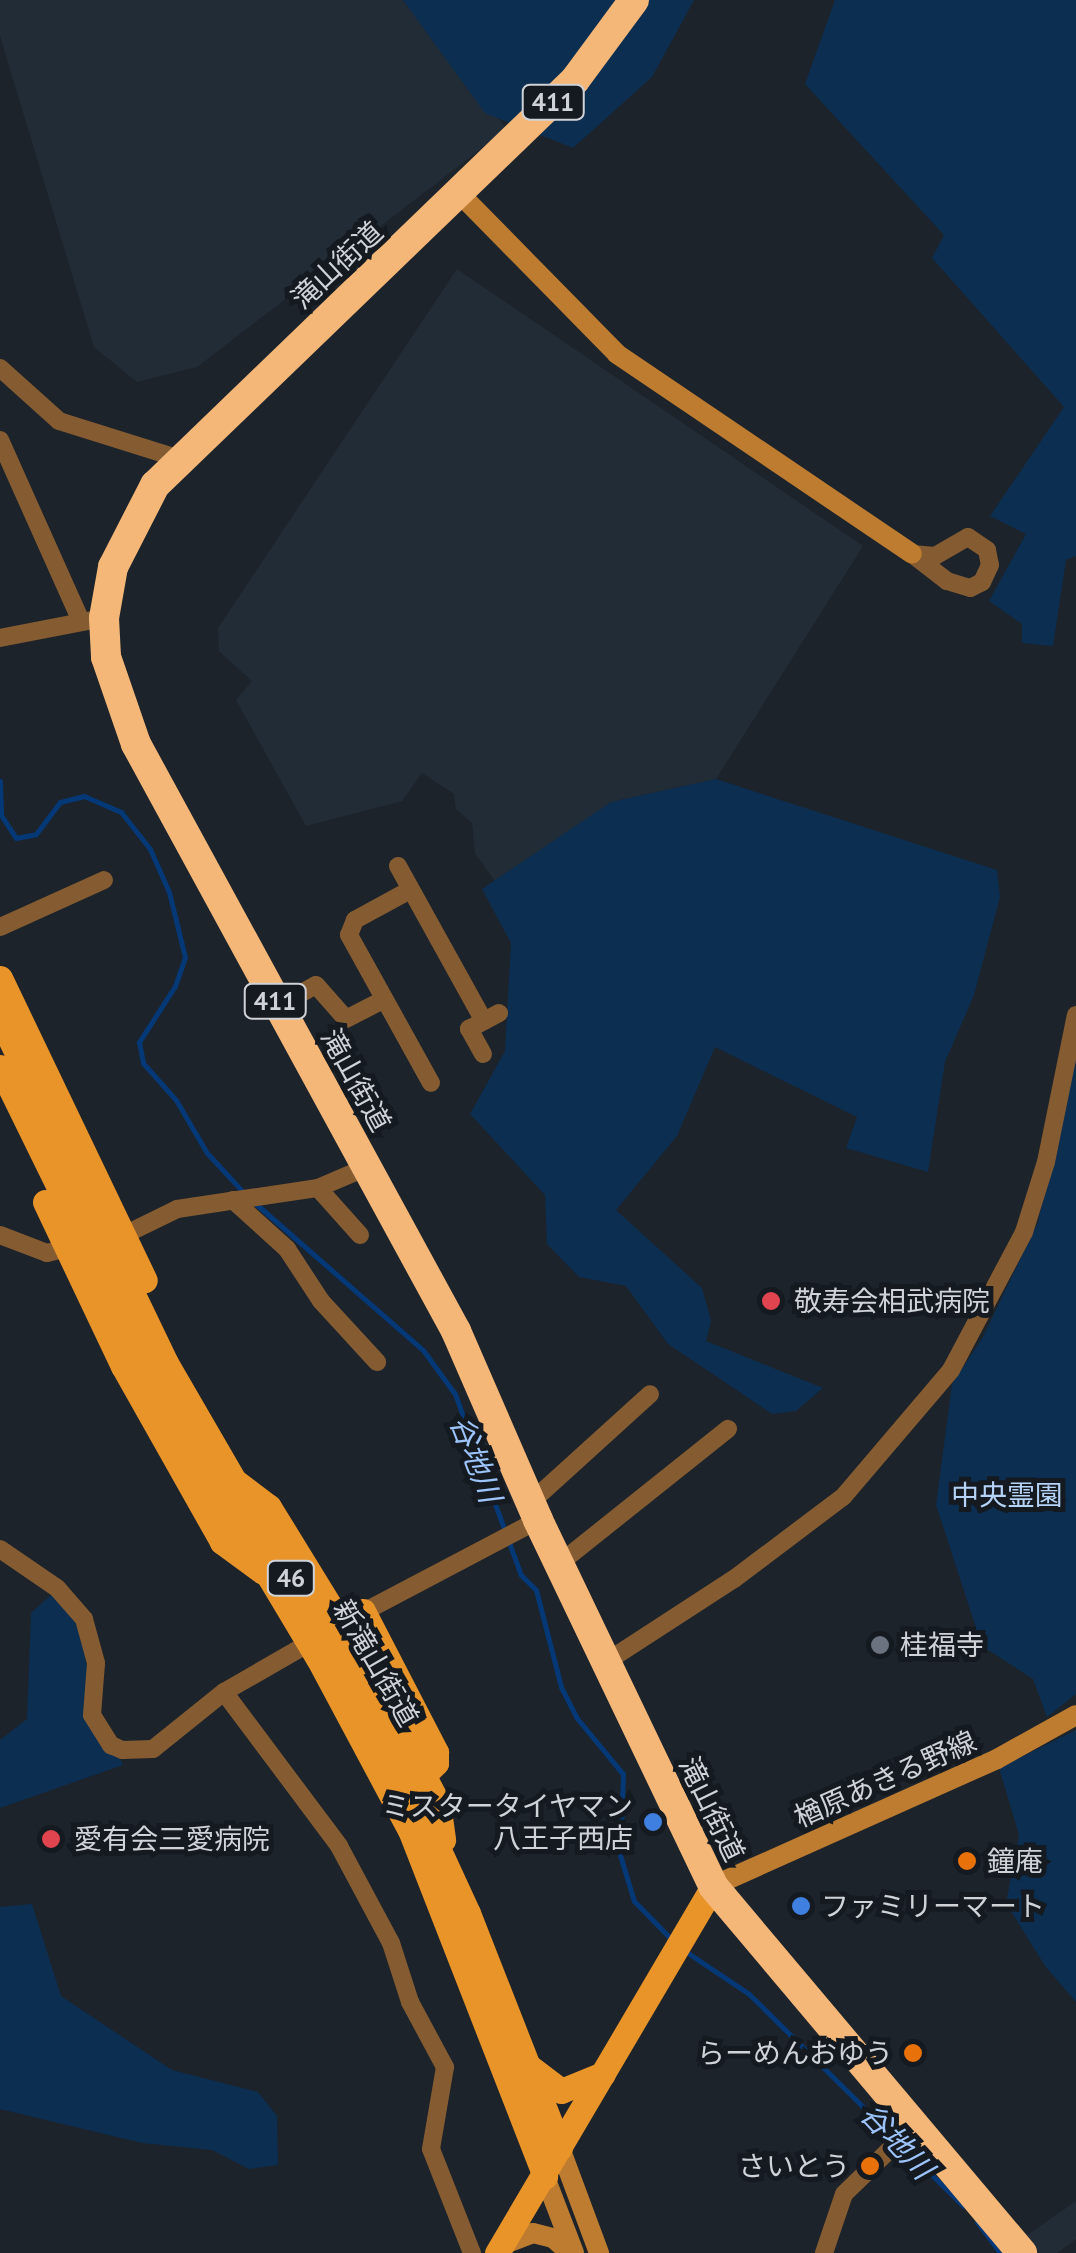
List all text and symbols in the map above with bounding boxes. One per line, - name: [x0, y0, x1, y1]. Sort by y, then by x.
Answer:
- road number: 411: [520, 82, 586, 122]
- street label: 滝山街道: [285, 215, 389, 315]
- road number: 411: [242, 981, 308, 1021]
- street label: 滝山街道: [314, 1023, 398, 1137]
- place label: 敬寿会相武病院: [794, 1284, 990, 1318]
- marker: 敬寿会相武病院: [758, 1288, 784, 1314]
- water label: 谷地川: [443, 1411, 509, 1507]
- park label: 中央霊園: [951, 1478, 1063, 1512]
- road number: 46: [266, 1558, 316, 1598]
- street label: 新滝山街道: [326, 1594, 426, 1732]
- place label: 桂福寺: [900, 1628, 984, 1662]
- marker: 桂福寺: [869, 1634, 891, 1656]
- street label: 楢原あきる野線: [789, 1724, 981, 1834]
- street label: 滝山街道: [672, 1751, 752, 1867]
- place label: ミスタータイヤマン 八王子西店: [381, 1789, 633, 1855]
- marker: ミスタータイヤマン 八王子西店: [642, 1811, 664, 1833]
- place label: 愛有会三愛病院: [74, 1822, 270, 1856]
- marker: 愛有会三愛病院: [38, 1826, 64, 1852]
- place label: 鐘庵: [987, 1844, 1043, 1878]
- marker: 鐘庵: [956, 1850, 978, 1872]
- place label: ファミリーマート: [821, 1889, 1045, 1923]
- marker: ファミリーマート: [790, 1895, 812, 1917]
- place label: らーめんおゆう: [697, 2036, 893, 2070]
- marker: らーめんおゆう: [902, 2042, 924, 2064]
- water label: 谷地川: [853, 2096, 941, 2186]
- place label: さいとう: [738, 2149, 850, 2183]
- marker: さいとう: [859, 2155, 881, 2177]

